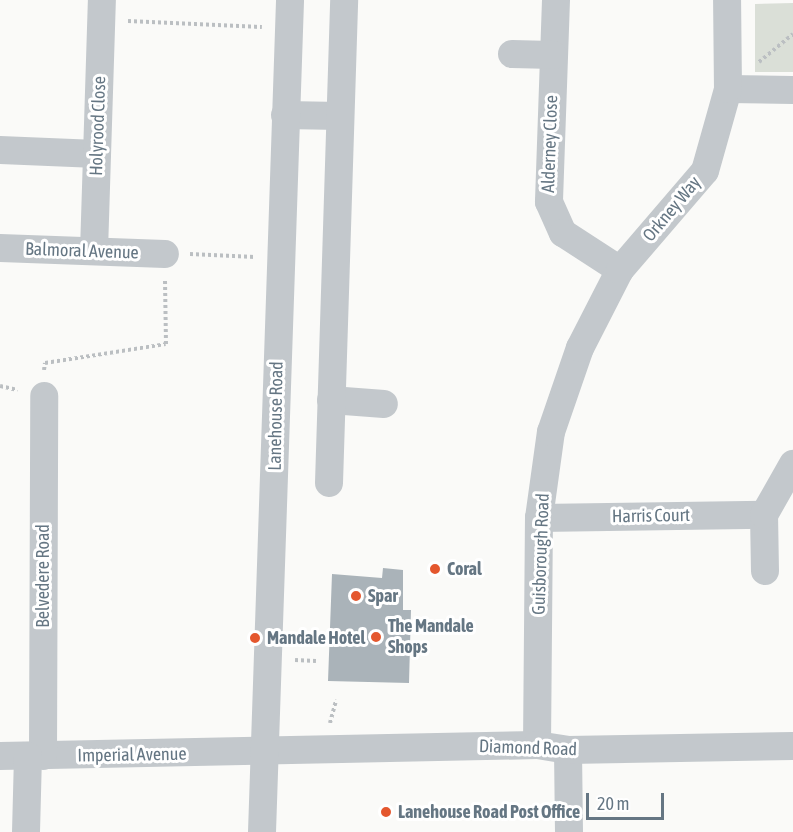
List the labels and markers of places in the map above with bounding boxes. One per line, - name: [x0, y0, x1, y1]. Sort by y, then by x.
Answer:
- place label: Coral: [447, 558, 482, 580]
- marker: Coral: [428, 562, 442, 576]
- place label: Spar: [368, 585, 398, 607]
- marker: Spar: [349, 589, 363, 603]
- place label: The Mandale Shops: [388, 616, 474, 658]
- place label: Mandale Hotel: [267, 627, 365, 649]
- marker: The Mandale Shops: [369, 630, 383, 644]
- marker: Mandale Hotel: [248, 631, 262, 645]
- place label: Lanehouse Road Post Office: [398, 801, 580, 823]
- marker: Lanehouse Road Post Office: [379, 805, 393, 819]

